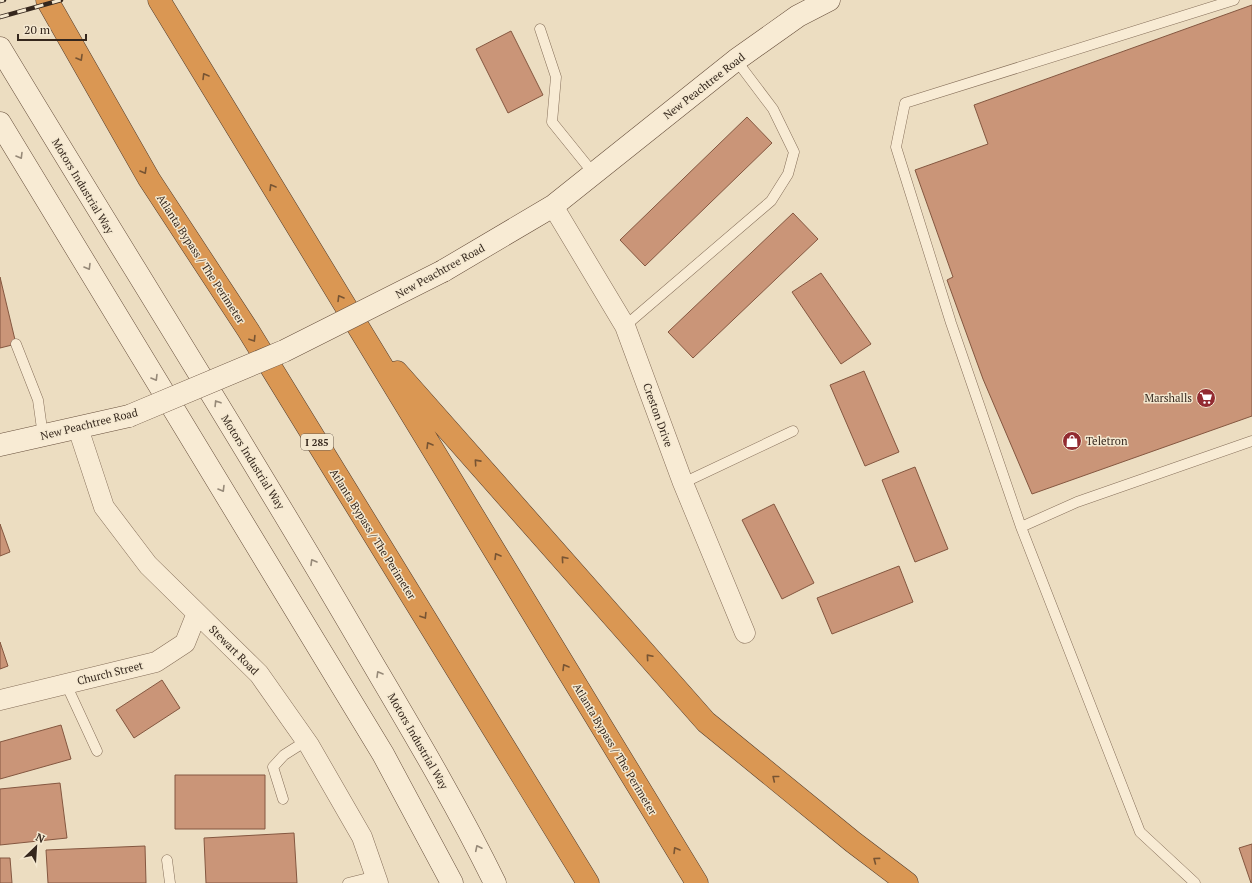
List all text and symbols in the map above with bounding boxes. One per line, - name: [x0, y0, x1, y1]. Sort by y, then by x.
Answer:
- scale bar: [18, 16, 86, 42]
- text: 20 m: [24, 22, 51, 37]
- street label: New Peachtree Road: [660, 50, 748, 122]
- one-way arrow: [75, 54, 82, 61]
- one-way arrow: [202, 73, 210, 80]
- street label: Motors Industrial Way: [49, 136, 117, 237]
- one-way arrow: [16, 152, 23, 159]
- one-way arrow: [140, 167, 147, 174]
- one-way arrow: [270, 184, 277, 191]
- street label: Atlanta Bypass / The Perimeter: [154, 192, 248, 327]
- street label: New Peachtree Road: [393, 241, 487, 301]
- one-way arrow: [83, 263, 90, 270]
- one-way arrow: [337, 295, 345, 302]
- one-way arrow: [249, 335, 256, 342]
- one-way arrow: [150, 374, 158, 381]
- street label: Creston Drive: [640, 381, 676, 449]
- supermarket icon: Marshalls: [1195, 387, 1217, 409]
- place label: Marshalls: [1145, 391, 1192, 405]
- one-way arrow: [214, 400, 222, 407]
- street label: New Peachtree Road: [39, 405, 139, 443]
- street label: Motors Industrial Way: [218, 412, 288, 512]
- shop icon: Teletron: [1061, 430, 1083, 452]
- road number: I 285: [301, 434, 333, 450]
- place label: Teletron: [1086, 434, 1128, 448]
- one-way arrow: [427, 442, 434, 449]
- one-way arrow: [474, 459, 482, 467]
- street label: Atlanta Bypass / The Perimeter: [327, 466, 419, 602]
- one-way arrow: [218, 485, 225, 492]
- one-way arrow: [495, 553, 502, 560]
- one-way arrow: [561, 556, 568, 564]
- one-way arrow: [311, 559, 318, 566]
- one-way arrow: [419, 612, 427, 619]
- street label: Stewart Road: [206, 622, 262, 678]
- one-way arrow: [647, 654, 654, 662]
- street label: Church Street: [75, 658, 145, 688]
- one-way arrow: [562, 664, 570, 671]
- one-way arrow: [376, 671, 383, 678]
- street label: Atlanta Bypass / The Perimeter: [570, 681, 660, 818]
- street label: Motors Industrial Way: [385, 690, 451, 792]
- one-way arrow: [772, 776, 779, 783]
- north arrow: [16, 827, 56, 867]
- text: N: [33, 830, 48, 846]
- one-way arrow: [475, 845, 483, 852]
- one-way arrow: [674, 847, 681, 854]
- one-way arrow: [874, 858, 881, 865]

